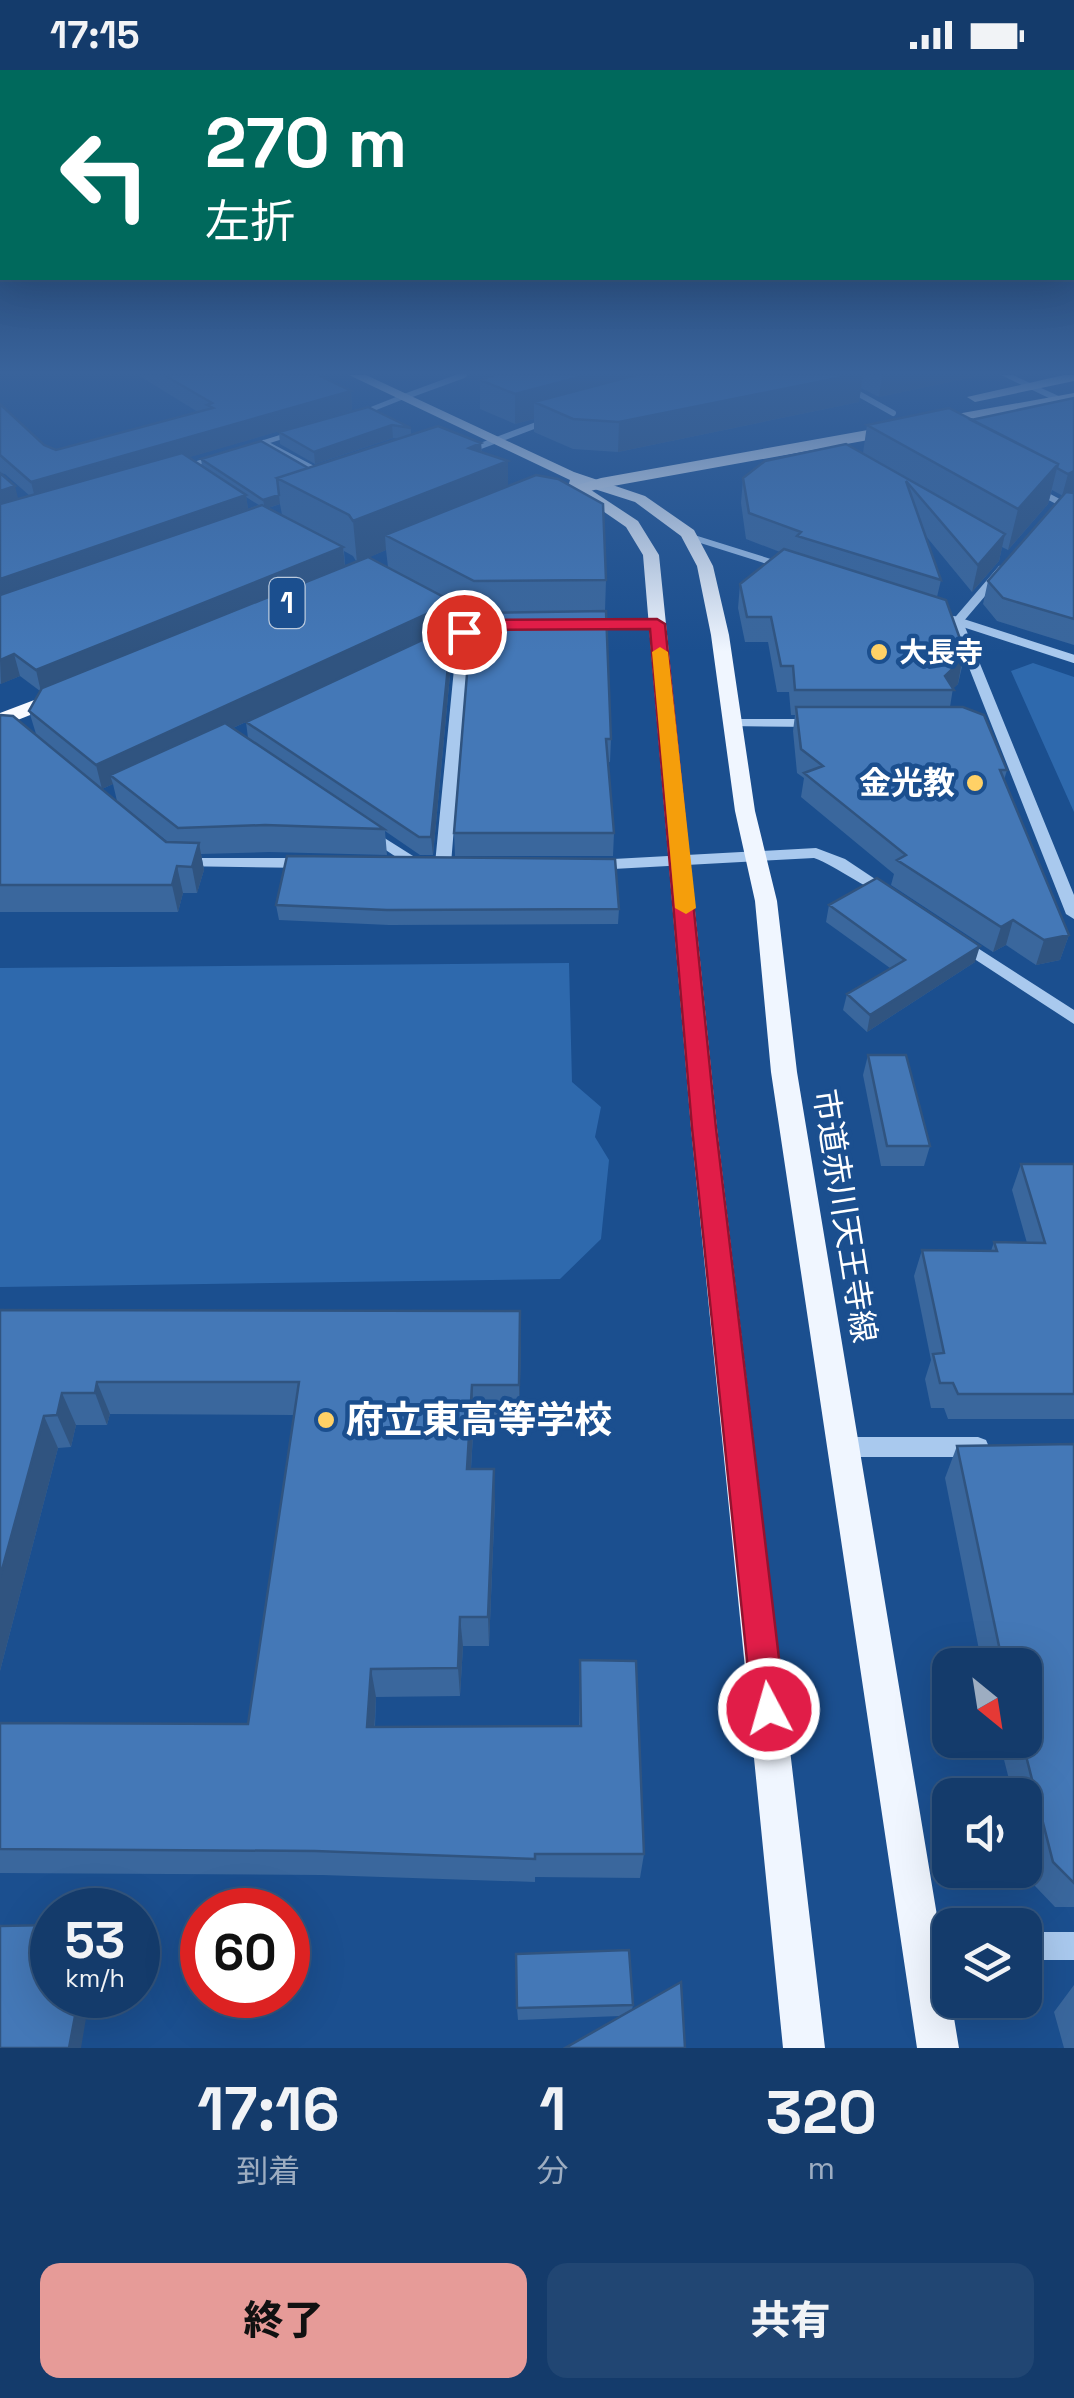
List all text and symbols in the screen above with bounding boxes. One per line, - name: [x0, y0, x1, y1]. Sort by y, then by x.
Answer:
- text: 17:15: [50, 11, 140, 59]
- text: 270 m: [205, 98, 407, 187]
- icon: left: [40, 110, 170, 240]
- text: 左折: [205, 193, 295, 250]
- road number: 1: [270, 578, 304, 628]
- pin: [422, 590, 507, 675]
- icon: arrive: [437, 605, 492, 660]
- place label: 大長寺: [899, 634, 983, 670]
- marker: 大長寺: [868, 641, 890, 663]
- place label: 金光教: [859, 763, 955, 803]
- marker: 金光教: [964, 772, 986, 794]
- street label: 市道赤川天王寺線: [805, 1086, 885, 1346]
- place label: 府立東高等学校: [346, 1396, 612, 1444]
- marker: 府立東高等学校: [315, 1409, 337, 1431]
- north arrow: [932, 1648, 1042, 1758]
- map controls: [932, 1648, 1042, 2018]
- position arrow: [717, 1657, 821, 1761]
- button: sound: [932, 1778, 1042, 1888]
- speed limit sign: 60: [180, 1888, 310, 2018]
- button: layers: [932, 1908, 1042, 2018]
- text: 53: [65, 1909, 125, 1973]
- text: km/h: [65, 1962, 125, 1994]
- text: 17:16: [197, 2071, 340, 2148]
- text: 1: [539, 2071, 566, 2148]
- text: 320: [766, 2074, 877, 2151]
- text: m: [808, 2148, 835, 2188]
- text: 到着: [236, 2151, 300, 2191]
- text: 分: [537, 2151, 569, 2191]
- button: 終了: [40, 2263, 527, 2378]
- button: 共有: [547, 2263, 1034, 2378]

